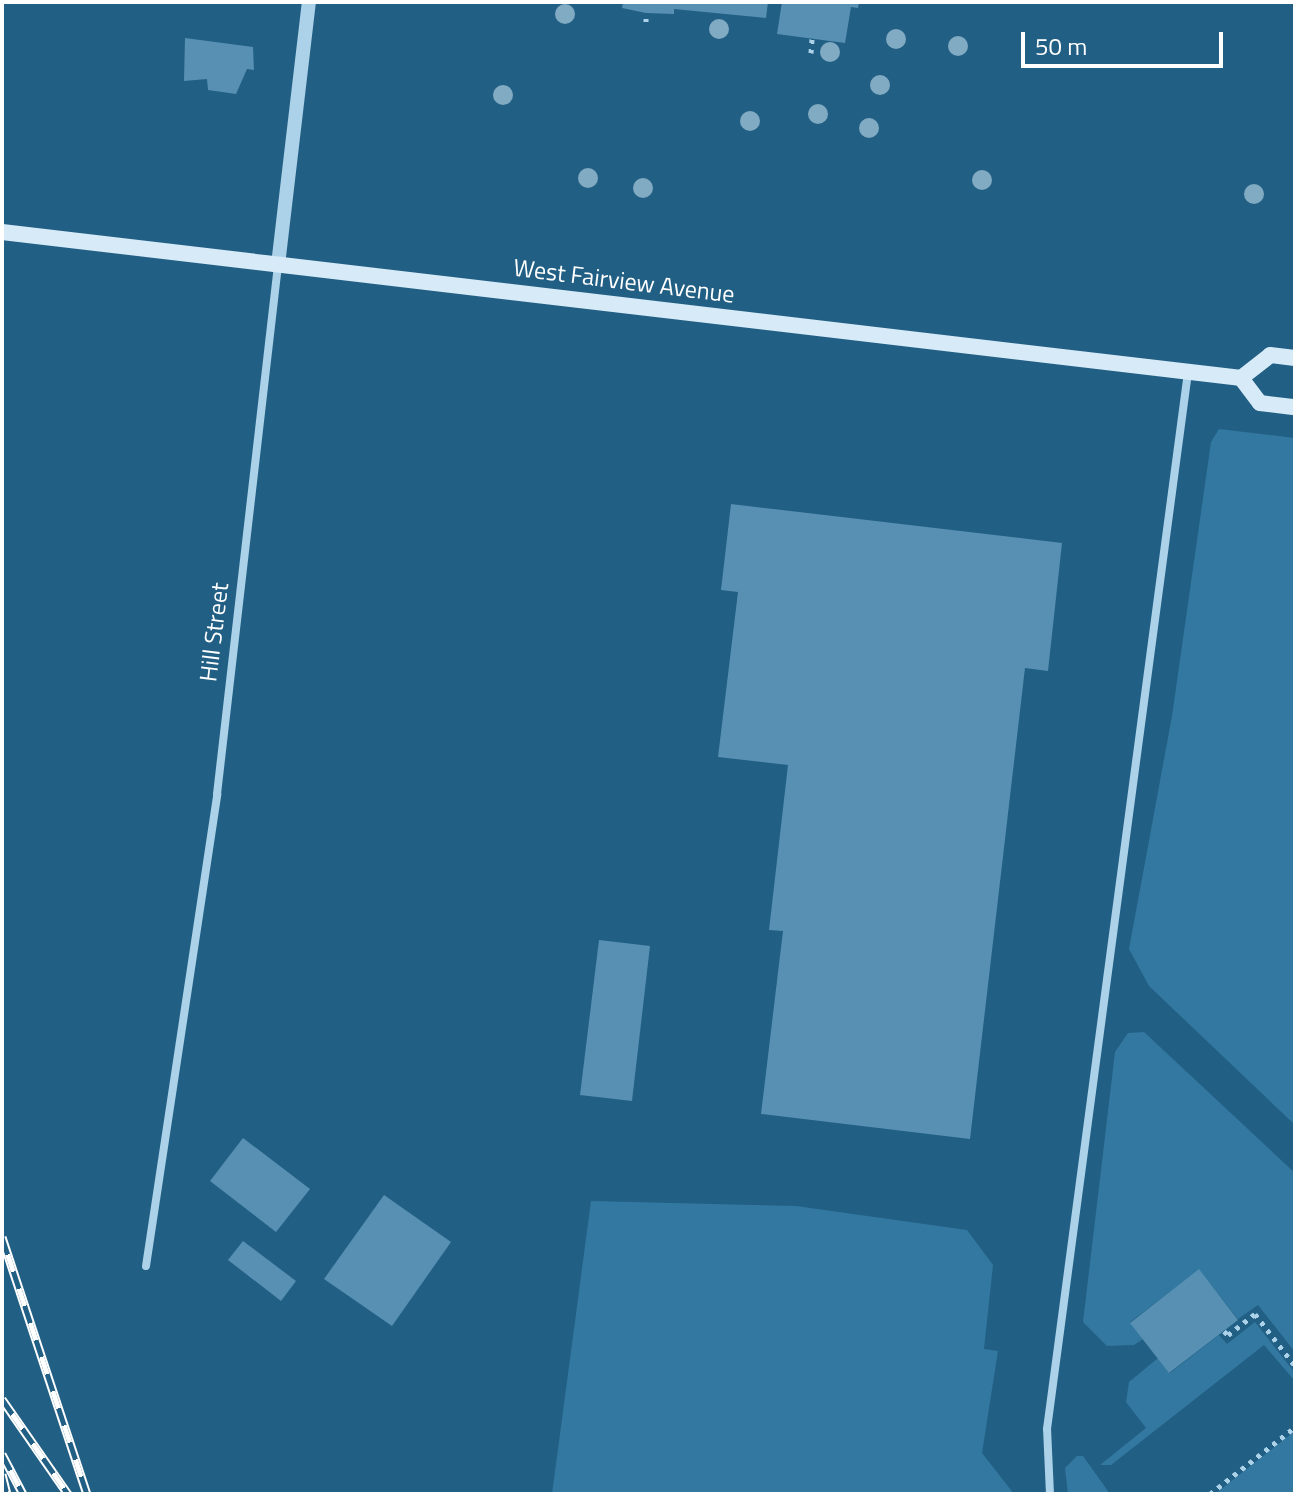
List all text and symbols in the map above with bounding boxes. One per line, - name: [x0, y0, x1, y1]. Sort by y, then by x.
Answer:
- scale bar: [1025, 16, 1227, 66]
- text: 50 m: [1035, 28, 1087, 64]
- street label: West Fairview Avenue: [512, 253, 736, 309]
- street label: Hill Street: [194, 581, 234, 683]

